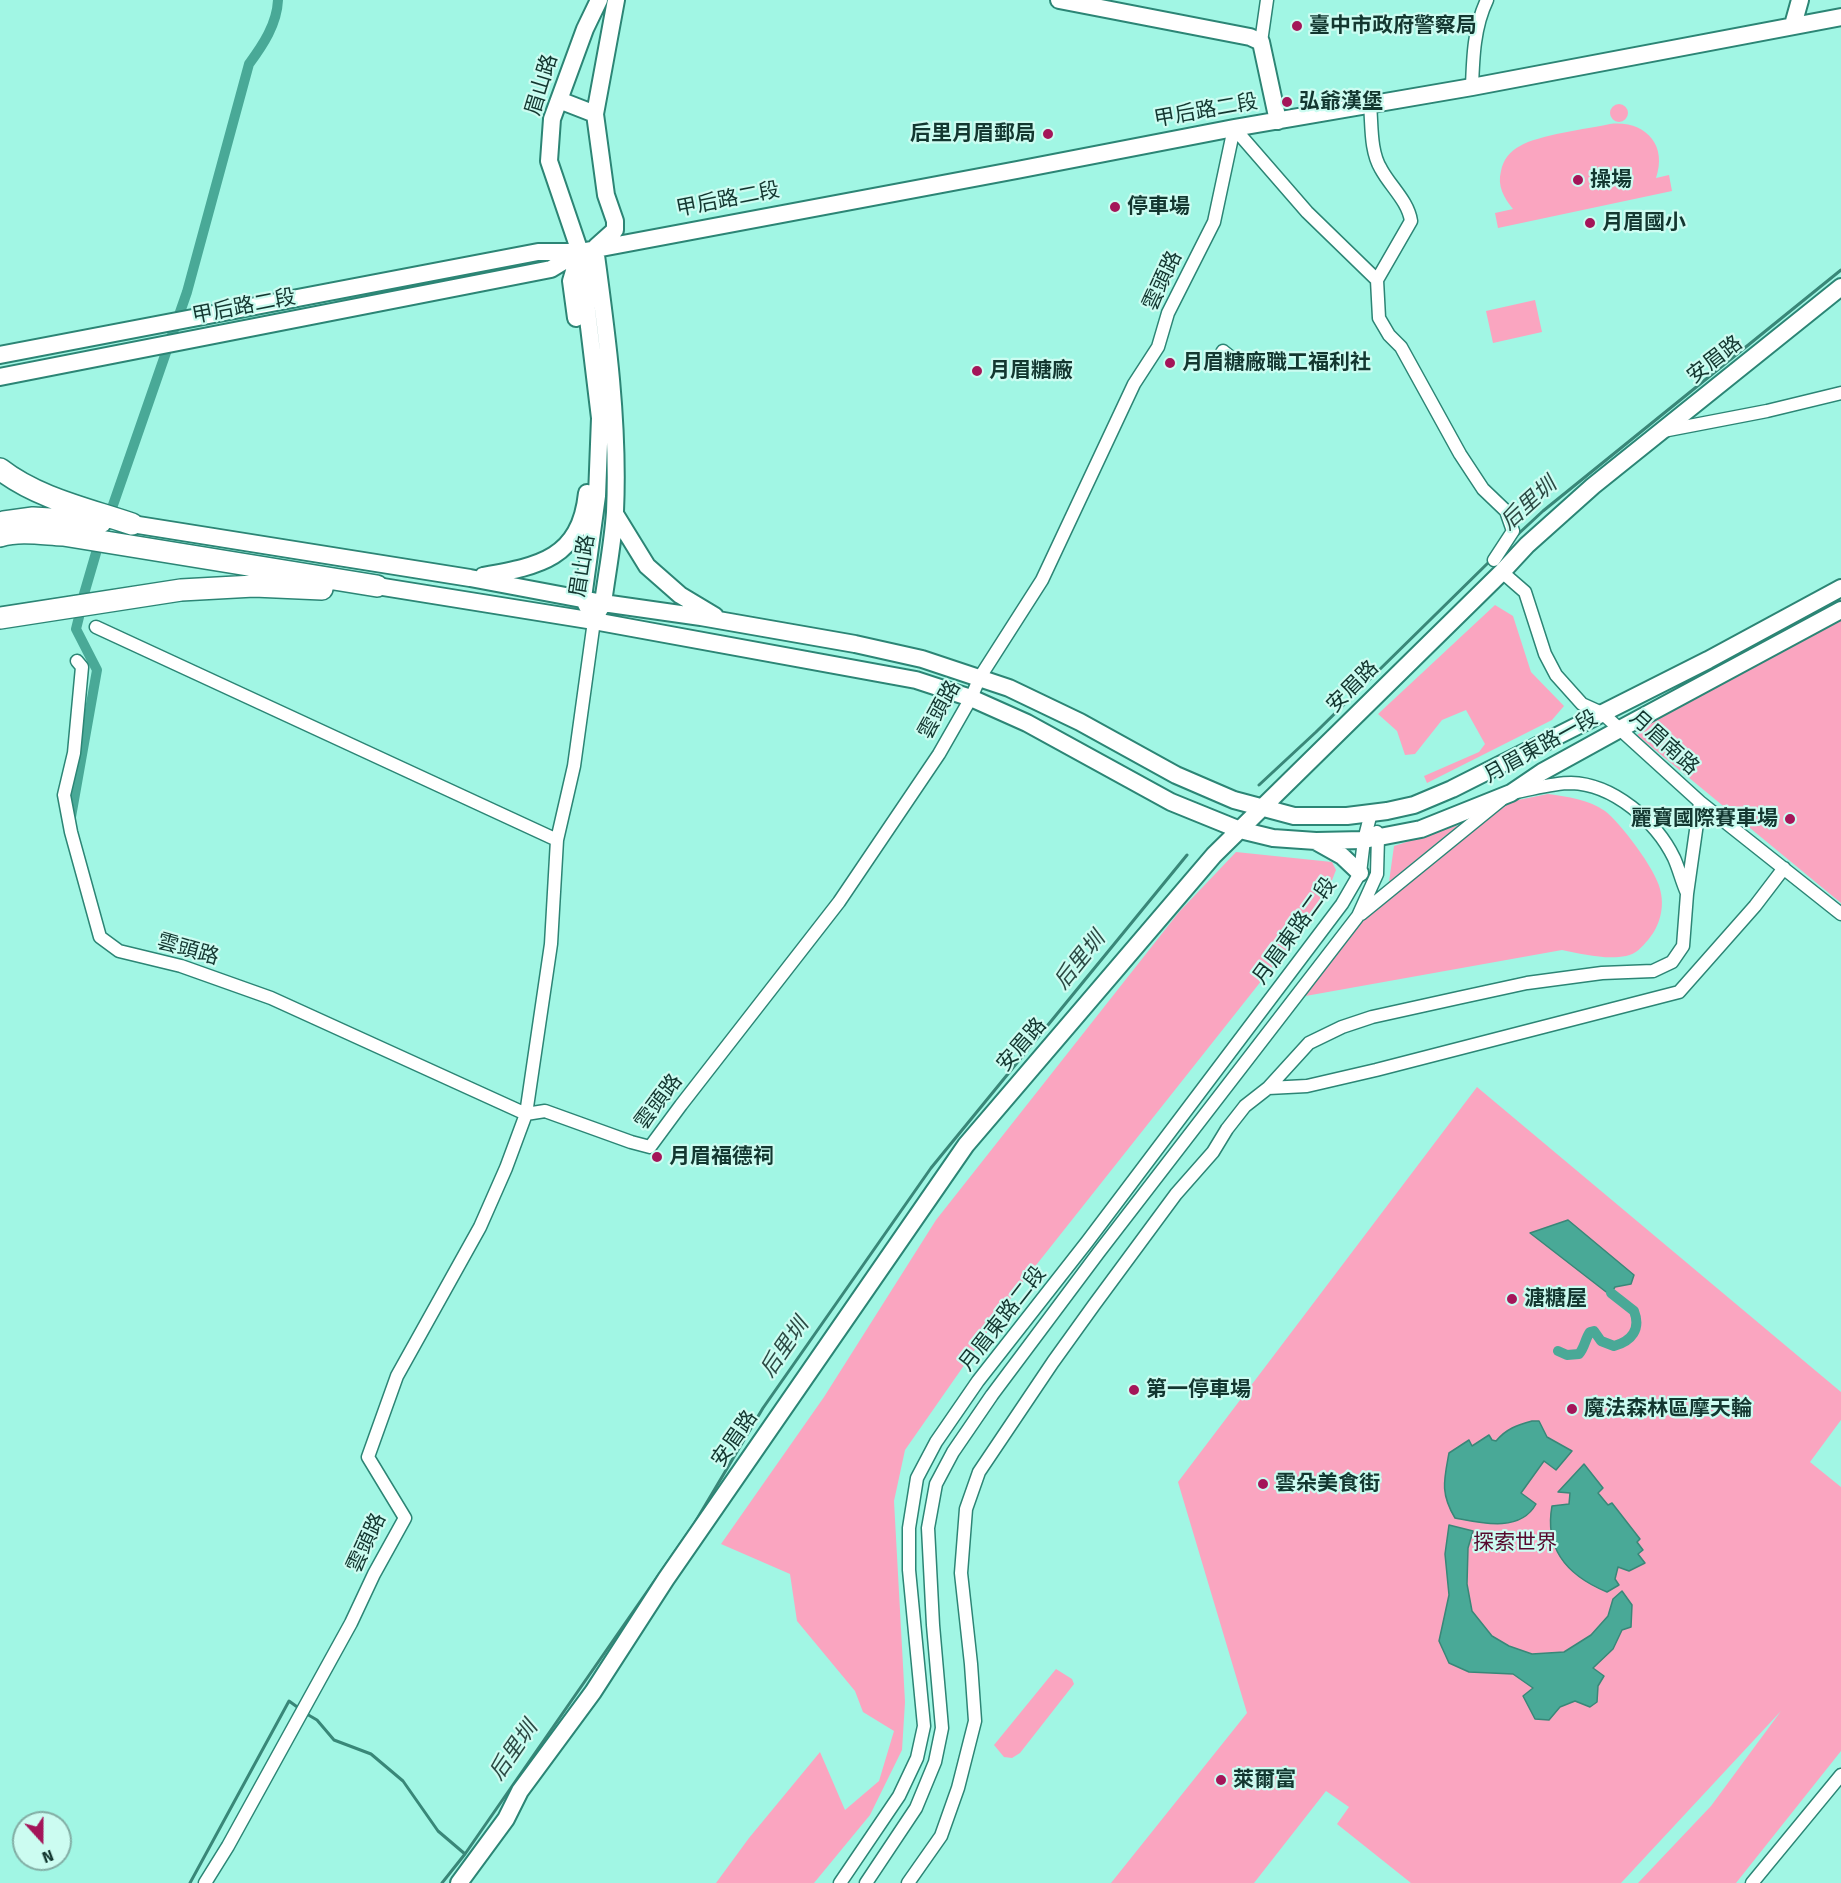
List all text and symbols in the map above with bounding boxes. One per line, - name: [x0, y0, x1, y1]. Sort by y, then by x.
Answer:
- place label: 臺中市政府警察局: [1309, 13, 1477, 39]
- marker: 臺中市政府警察局: [1290, 19, 1304, 33]
- street label: 眉山路: [521, 51, 563, 119]
- street label: 甲后路二段: [1152, 89, 1260, 133]
- place label: 弘爺漢堡: [1299, 89, 1383, 115]
- marker: 弘爺漢堡: [1280, 95, 1294, 109]
- place label: 后里月眉郵局: [910, 121, 1036, 147]
- marker: 后里月眉郵局: [1041, 127, 1055, 141]
- place label: 操場: [1590, 167, 1632, 193]
- marker: 操場: [1571, 173, 1585, 187]
- street label: 甲后路二段: [674, 178, 782, 222]
- place label: 停車場: [1127, 194, 1190, 220]
- marker: 停車場: [1108, 200, 1122, 214]
- place label: 月眉國小: [1602, 210, 1686, 236]
- marker: 月眉國小: [1583, 216, 1597, 230]
- street label: 雲頭路: [1138, 247, 1188, 315]
- street label: 甲后路二段: [190, 285, 298, 329]
- street label: 安眉路: [1682, 331, 1748, 389]
- place label: 月眉糖廠職工福利社: [1182, 350, 1371, 376]
- marker: 月眉糖廠職工福利社: [1163, 356, 1177, 370]
- place label: 月眉糖廠: [989, 358, 1073, 384]
- marker: 月眉糖廠: [970, 364, 984, 378]
- water label: 后里圳: [1496, 472, 1562, 536]
- street label: 眉山路: [566, 533, 600, 599]
- street label: 安眉路: [1322, 656, 1384, 718]
- street label: 雲頭路: [914, 676, 966, 744]
- street label: 月眉東路一段: [1480, 705, 1602, 789]
- street label: 月眉南路: [1624, 706, 1704, 780]
- place label: 麗寶國際賽車場: [1631, 806, 1778, 832]
- marker: 麗寶國際賽車場: [1783, 812, 1797, 826]
- street label: 月眉東路二段: [1248, 873, 1342, 989]
- water label: 后里圳: [1049, 927, 1111, 995]
- street label: 雲頭路: [154, 929, 222, 971]
- street label: 安眉路: [992, 1013, 1052, 1077]
- street label: 雲頭路: [630, 1069, 688, 1135]
- place label: 月眉福德祠: [669, 1144, 774, 1170]
- marker: 月眉福德祠: [650, 1150, 664, 1164]
- street label: 月眉東路二段: [954, 1262, 1052, 1376]
- place label: 溏糖屋: [1524, 1286, 1587, 1312]
- marker: 溏糖屋: [1505, 1292, 1519, 1306]
- water label: 后里圳: [755, 1313, 815, 1383]
- place label: 第一停車場: [1146, 1377, 1251, 1403]
- marker: 第一停車場: [1127, 1383, 1141, 1397]
- place label: 魔法森林區摩天輪: [1584, 1396, 1752, 1422]
- marker: 魔法森林區摩天輪: [1565, 1402, 1579, 1416]
- street label: 安眉路: [707, 1406, 763, 1472]
- place label: 雲朵美食街: [1275, 1471, 1380, 1497]
- marker: 雲朵美食街: [1256, 1477, 1270, 1491]
- street label: 雲頭路: [342, 1509, 392, 1577]
- park label: 探索世界: [1473, 1530, 1557, 1556]
- water label: 后里圳: [484, 1716, 544, 1786]
- place label: 萊爾富: [1233, 1767, 1296, 1793]
- marker: 萊爾富: [1214, 1773, 1228, 1787]
- north arrow: [12, 1811, 72, 1871]
- text: N: [40, 1846, 56, 1867]

